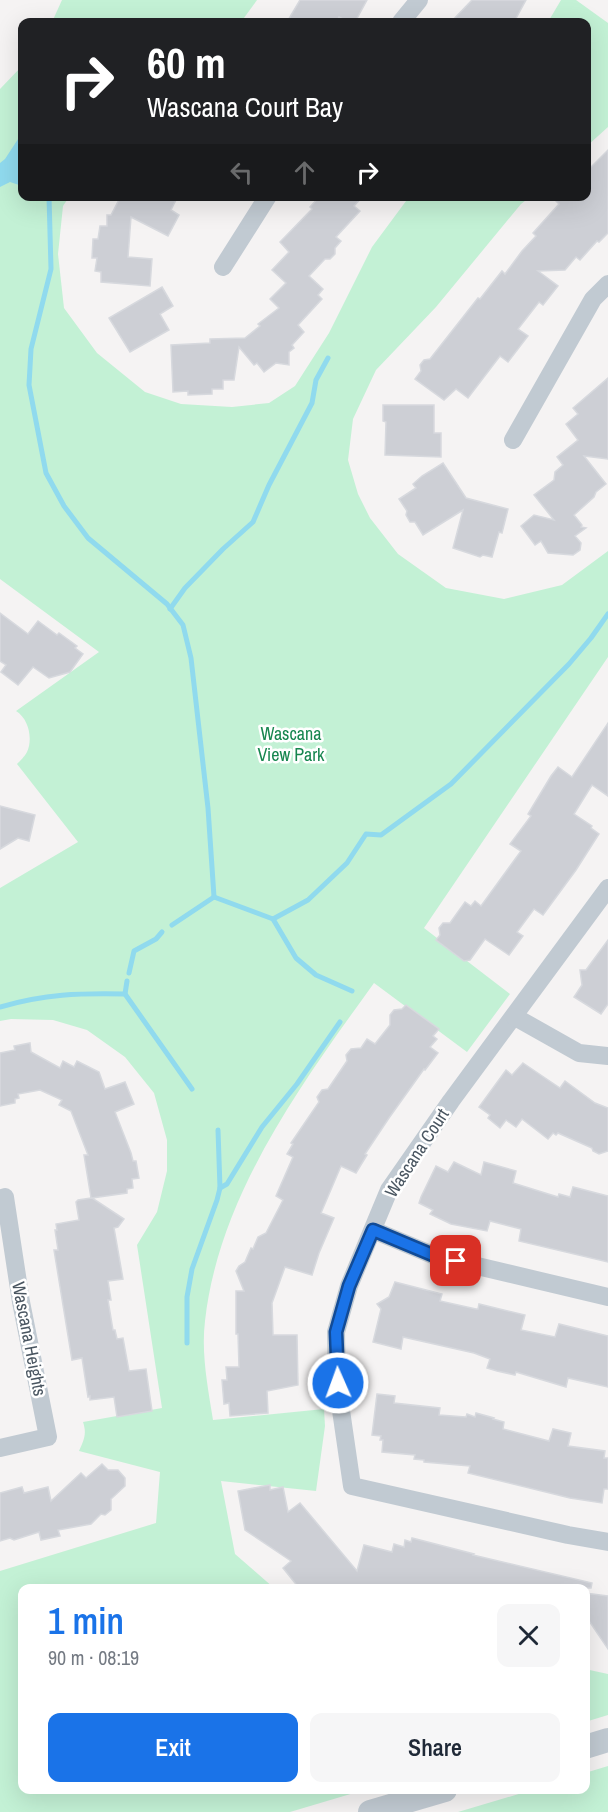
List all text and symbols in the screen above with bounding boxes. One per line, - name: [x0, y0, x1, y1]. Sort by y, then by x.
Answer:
- text: 60 m: [147, 35, 226, 91]
- icon: right: [48, 42, 126, 120]
- text: Wascana Court Bay: [147, 89, 343, 125]
- icon: left: [225, 156, 258, 189]
- icon: ahead: [288, 156, 321, 189]
- icon: right: [351, 156, 384, 189]
- park label: Wascana View Park: [257, 721, 325, 767]
- street label: Wascana Court: [379, 1103, 455, 1202]
- pin: [430, 1235, 481, 1286]
- icon: arrive: [439, 1244, 472, 1277]
- street label: Wascana Heights: [6, 1280, 53, 1398]
- position arrow: [306, 1351, 370, 1415]
- text: 1 min: [48, 1597, 124, 1645]
- button: close: [497, 1604, 560, 1667]
- text: 90 m · 08:19: [48, 1644, 139, 1671]
- button: Exit: [48, 1713, 298, 1782]
- button: Share: [310, 1713, 560, 1782]

